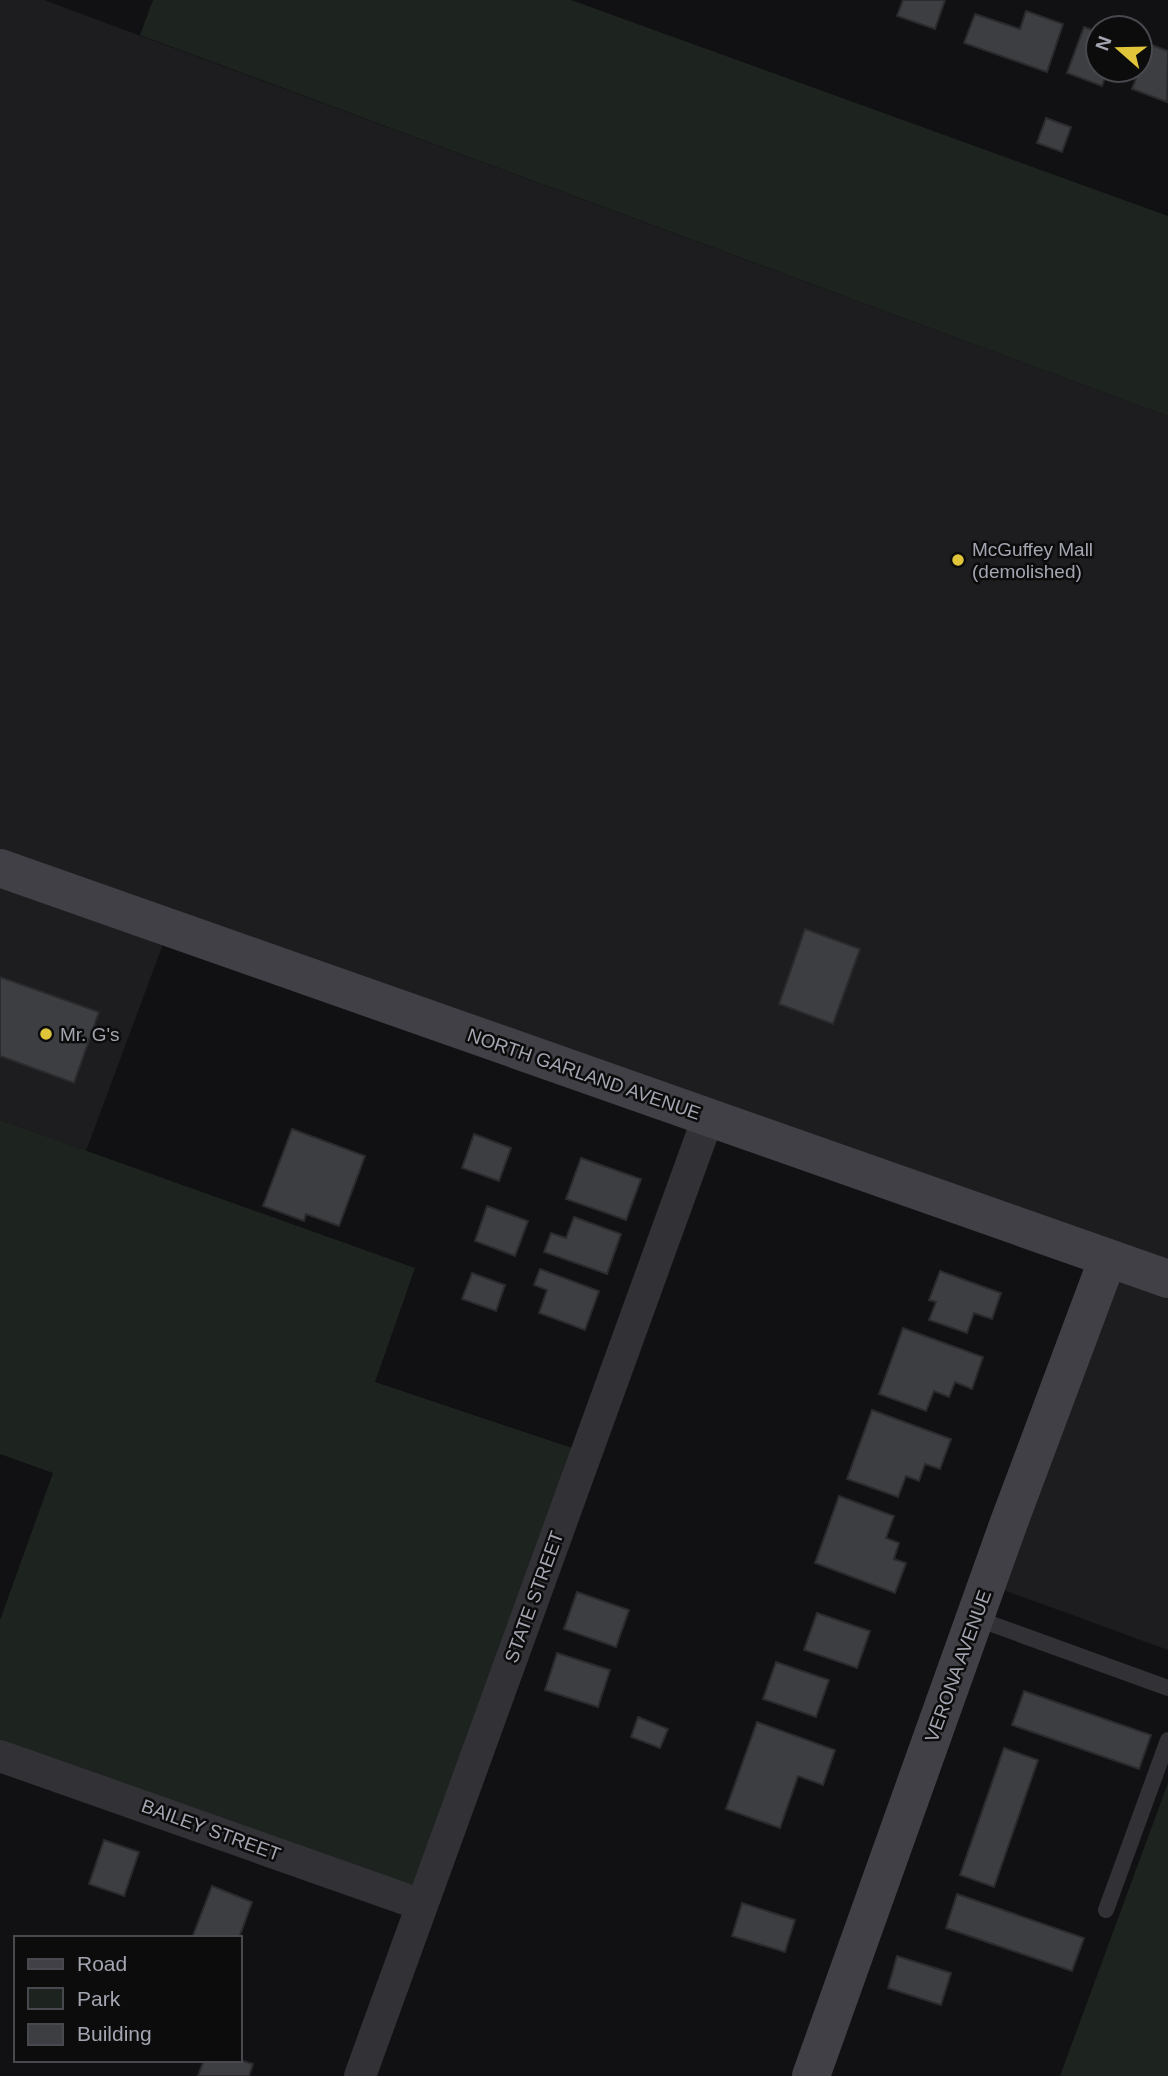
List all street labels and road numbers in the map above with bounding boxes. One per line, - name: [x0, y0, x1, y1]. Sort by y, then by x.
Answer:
- street label: NORTH GARLAND AVENUE: [465, 1024, 703, 1124]
- street label: STATE STREET: [500, 1528, 568, 1666]
- street label: VERONA AVENUE: [921, 1587, 995, 1745]
- street label: BAILEY STREET: [139, 1795, 284, 1865]

